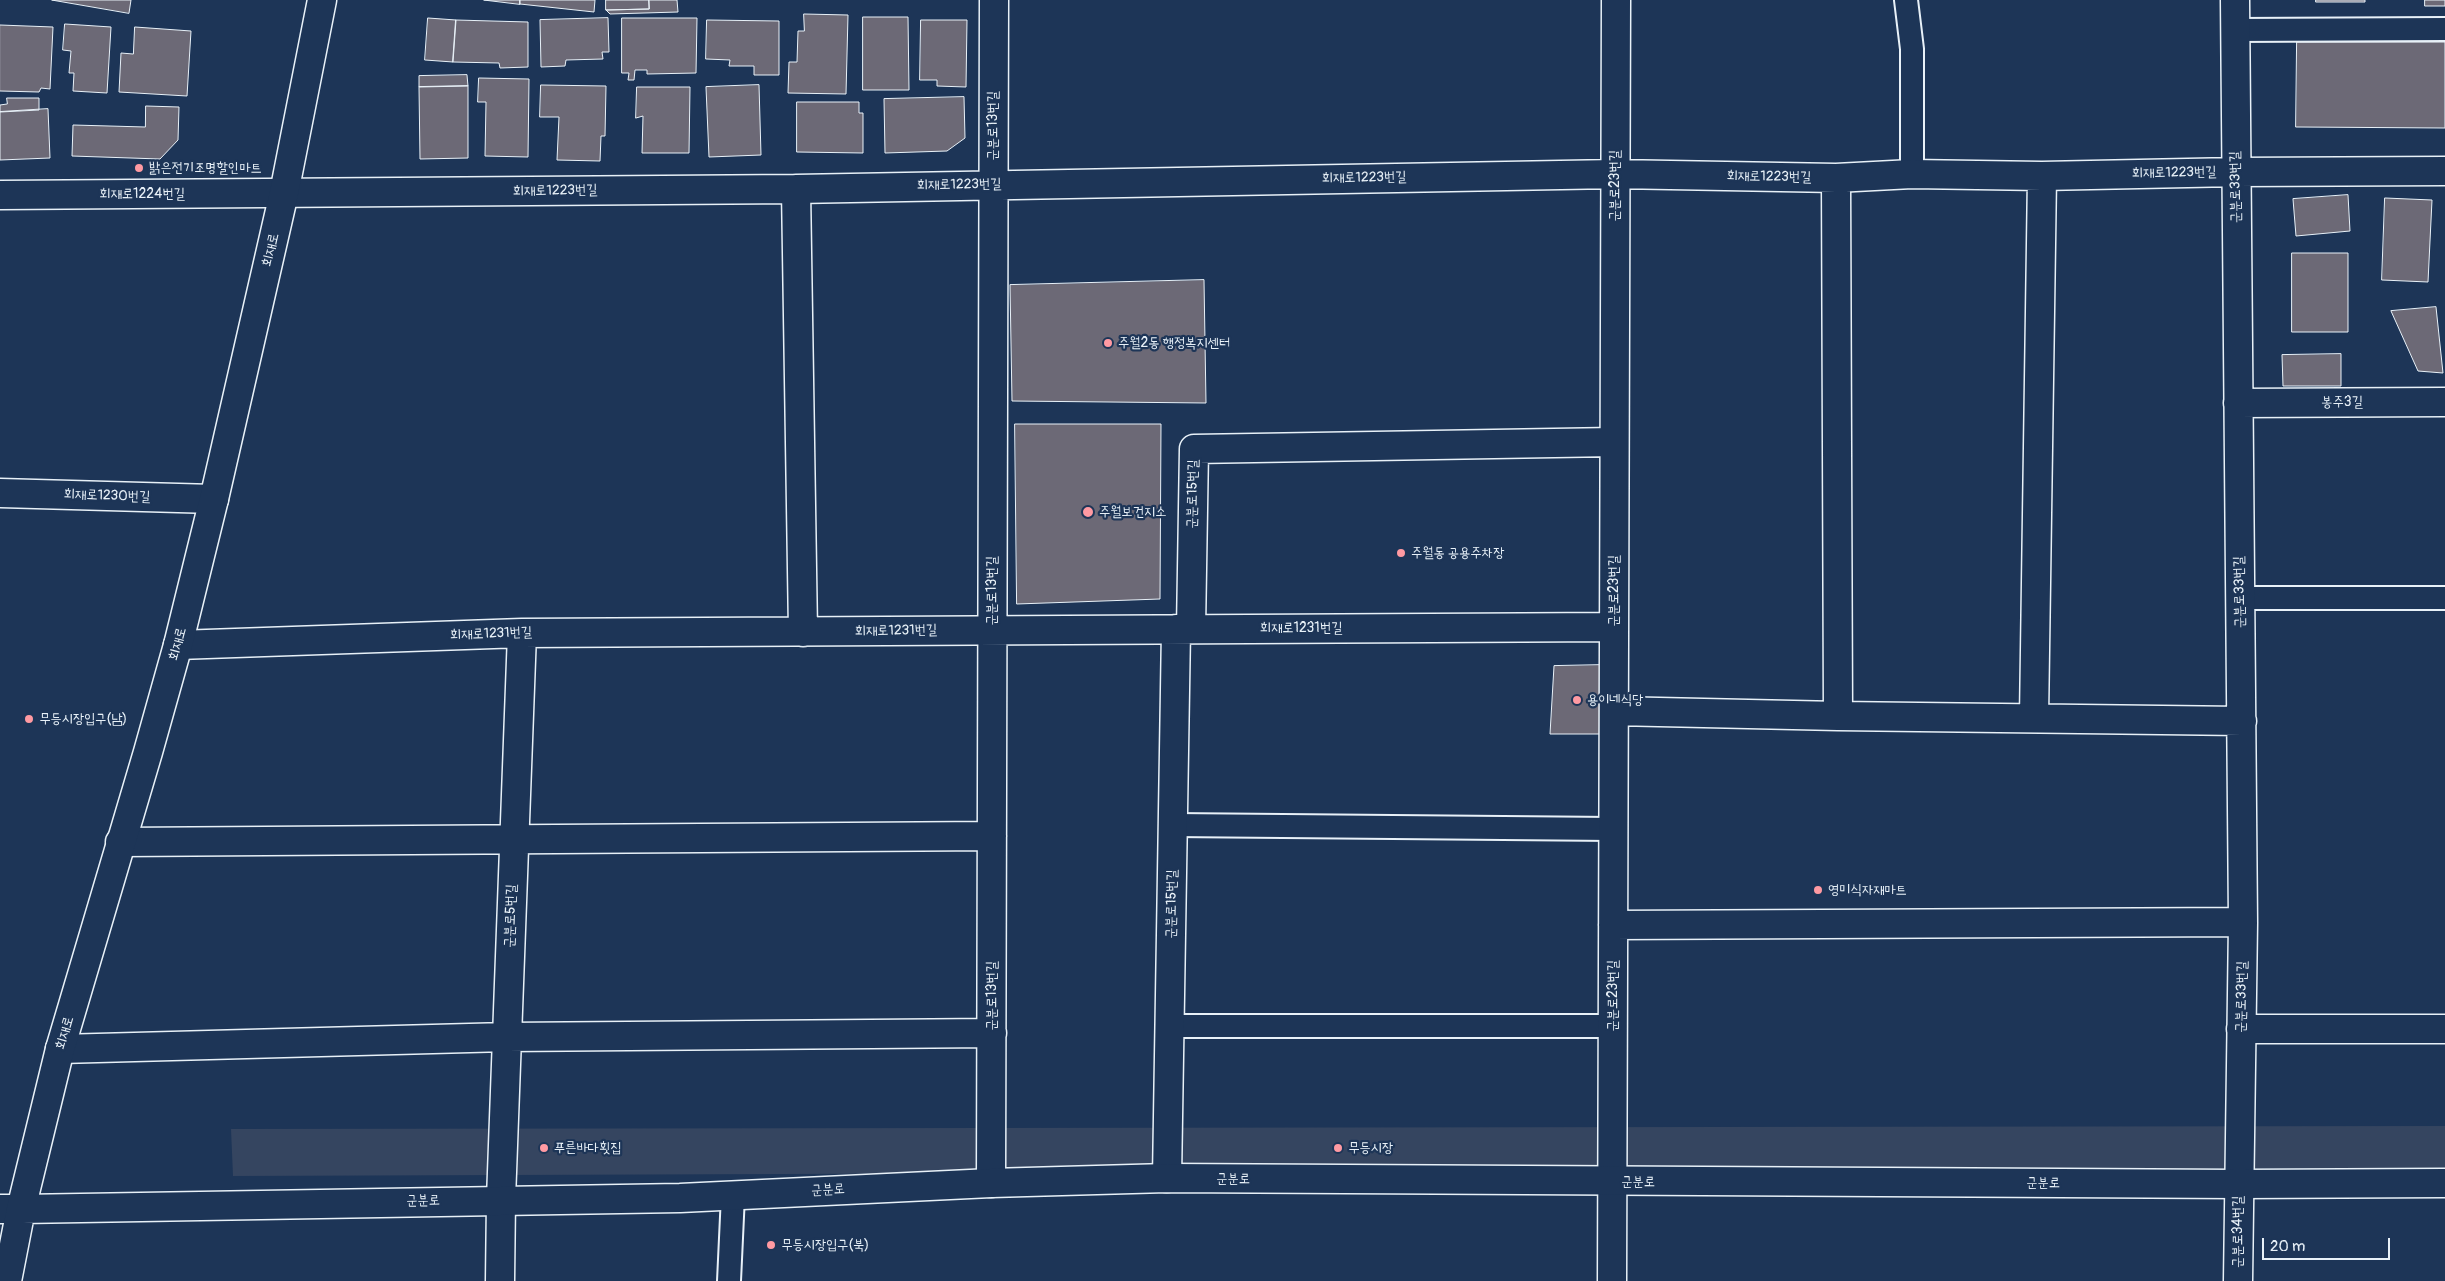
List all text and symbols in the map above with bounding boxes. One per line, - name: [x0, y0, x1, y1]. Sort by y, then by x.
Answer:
- street label: 군분로13번길: [985, 91, 1001, 161]
- street label: 군분로23번길: [1607, 150, 1623, 222]
- street label: 군분로33번길: [2227, 151, 2245, 223]
- place label: 밝은전기조명할인마트: [149, 160, 262, 176]
- marker: 밝은전기조명할인마트: [133, 162, 145, 174]
- street label: 회재로1223번길: [2131, 164, 2217, 182]
- street label: 회재로1223번길: [1726, 168, 1812, 186]
- street label: 회재로1223번길: [1321, 169, 1407, 187]
- street label: 회재로1223번길: [916, 176, 1002, 194]
- street label: 회재로1223번길: [512, 182, 598, 200]
- street label: 회재로1224번길: [99, 186, 185, 202]
- street label: 회재로: [259, 232, 283, 268]
- place label: 주월2동 행정복지센터: [1118, 335, 1230, 351]
- marker: 주월2동 행정복지센터: [1102, 337, 1114, 349]
- street label: 봉주3길: [2321, 394, 2363, 410]
- street label: 군분로15번길: [1184, 459, 1202, 529]
- street label: 회재로1230번길: [63, 486, 151, 506]
- place label: 주월보건지소: [1099, 504, 1167, 520]
- marker: 주월보건지소: [1081, 505, 1095, 519]
- place label: 주월동 공용주차장: [1411, 545, 1504, 561]
- marker: 주월동 공용주차장: [1395, 547, 1407, 559]
- street label: 군분로23번길: [1606, 555, 1622, 627]
- street label: 군분로13번길: [984, 556, 1000, 626]
- street label: 군분로33번길: [2231, 556, 2249, 628]
- street label: 회재로1231번길: [1260, 620, 1342, 636]
- street label: 회재로1231번길: [855, 622, 937, 640]
- street label: 회재로1231번길: [449, 624, 533, 644]
- street label: 회재로: [166, 626, 190, 662]
- place label: 용이네식당: [1587, 692, 1643, 708]
- marker: 용이네식당: [1571, 694, 1583, 706]
- place label: 무등시장입구(남): [39, 711, 127, 727]
- marker: 무등시장입구(남): [23, 713, 35, 725]
- street label: 군분로15번길: [1163, 869, 1181, 939]
- place label: 영미식자재마트: [1828, 882, 1907, 898]
- street label: 군분로5번길: [501, 884, 521, 948]
- marker: 영미식자재마트: [1812, 884, 1824, 896]
- street label: 군분로23번길: [1605, 960, 1621, 1032]
- street label: 군분로13번길: [984, 961, 1000, 1031]
- street label: 군분로33번길: [2233, 961, 2251, 1033]
- street label: 회재로: [52, 1014, 78, 1052]
- place label: 푸른바다횟집: [554, 1140, 622, 1156]
- place label: 무등시장: [1348, 1140, 1393, 1156]
- marker: 푸른바다횟집: [538, 1142, 550, 1154]
- marker: 무등시장: [1332, 1142, 1344, 1154]
- street label: 군분로: [1216, 1171, 1250, 1187]
- street label: 군분로: [1621, 1174, 1655, 1190]
- street label: 군분로: [2026, 1175, 2060, 1191]
- street label: 군분로: [811, 1181, 845, 1199]
- street label: 군분로: [406, 1192, 440, 1210]
- street label: 군분로34번길: [2230, 1196, 2246, 1268]
- scale bar: [2265, 1228, 2392, 1260]
- place label: 무등시장입구(북): [781, 1237, 869, 1253]
- text: 20 m: [2270, 1237, 2305, 1256]
- marker: 무등시장입구(북): [765, 1239, 777, 1251]

